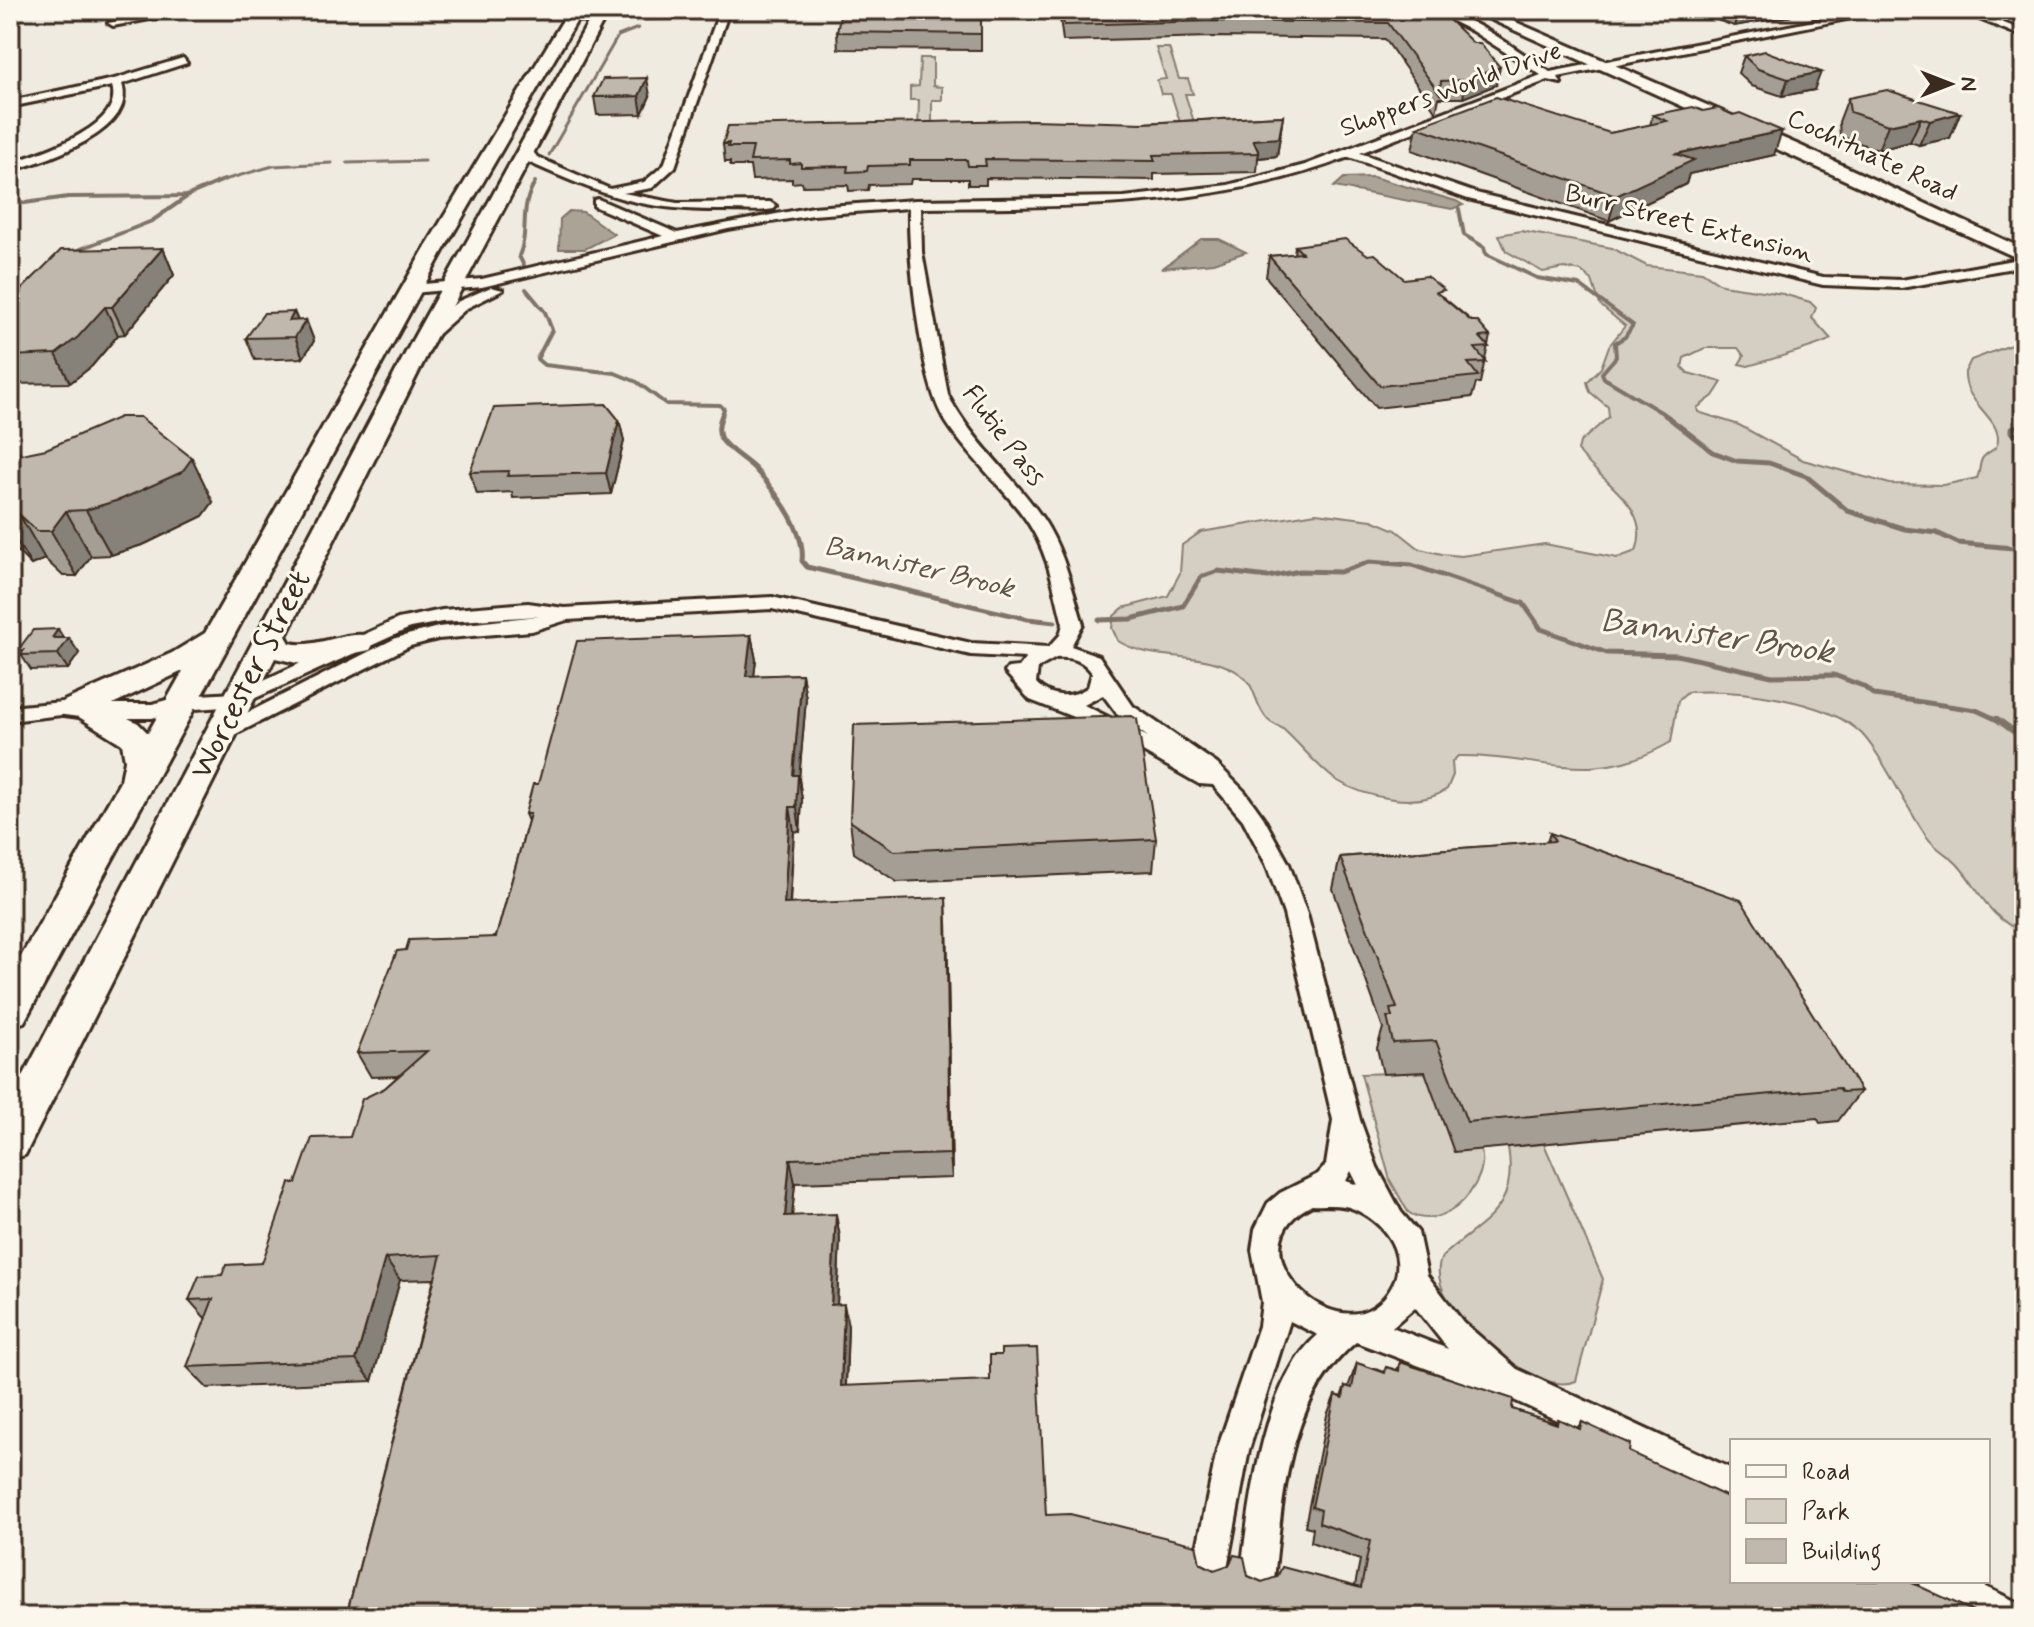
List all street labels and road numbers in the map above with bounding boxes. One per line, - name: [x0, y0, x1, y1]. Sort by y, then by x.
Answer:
- street label: Shoppers World Drive: [1336, 34, 1566, 146]
- street label: Cochituate Road: [1781, 102, 1963, 210]
- street label: Burr Street Extension: [1561, 177, 1817, 271]
- street label: Flutie Pass: [954, 378, 1052, 494]
- street label: Worcester Street: [180, 563, 322, 787]

